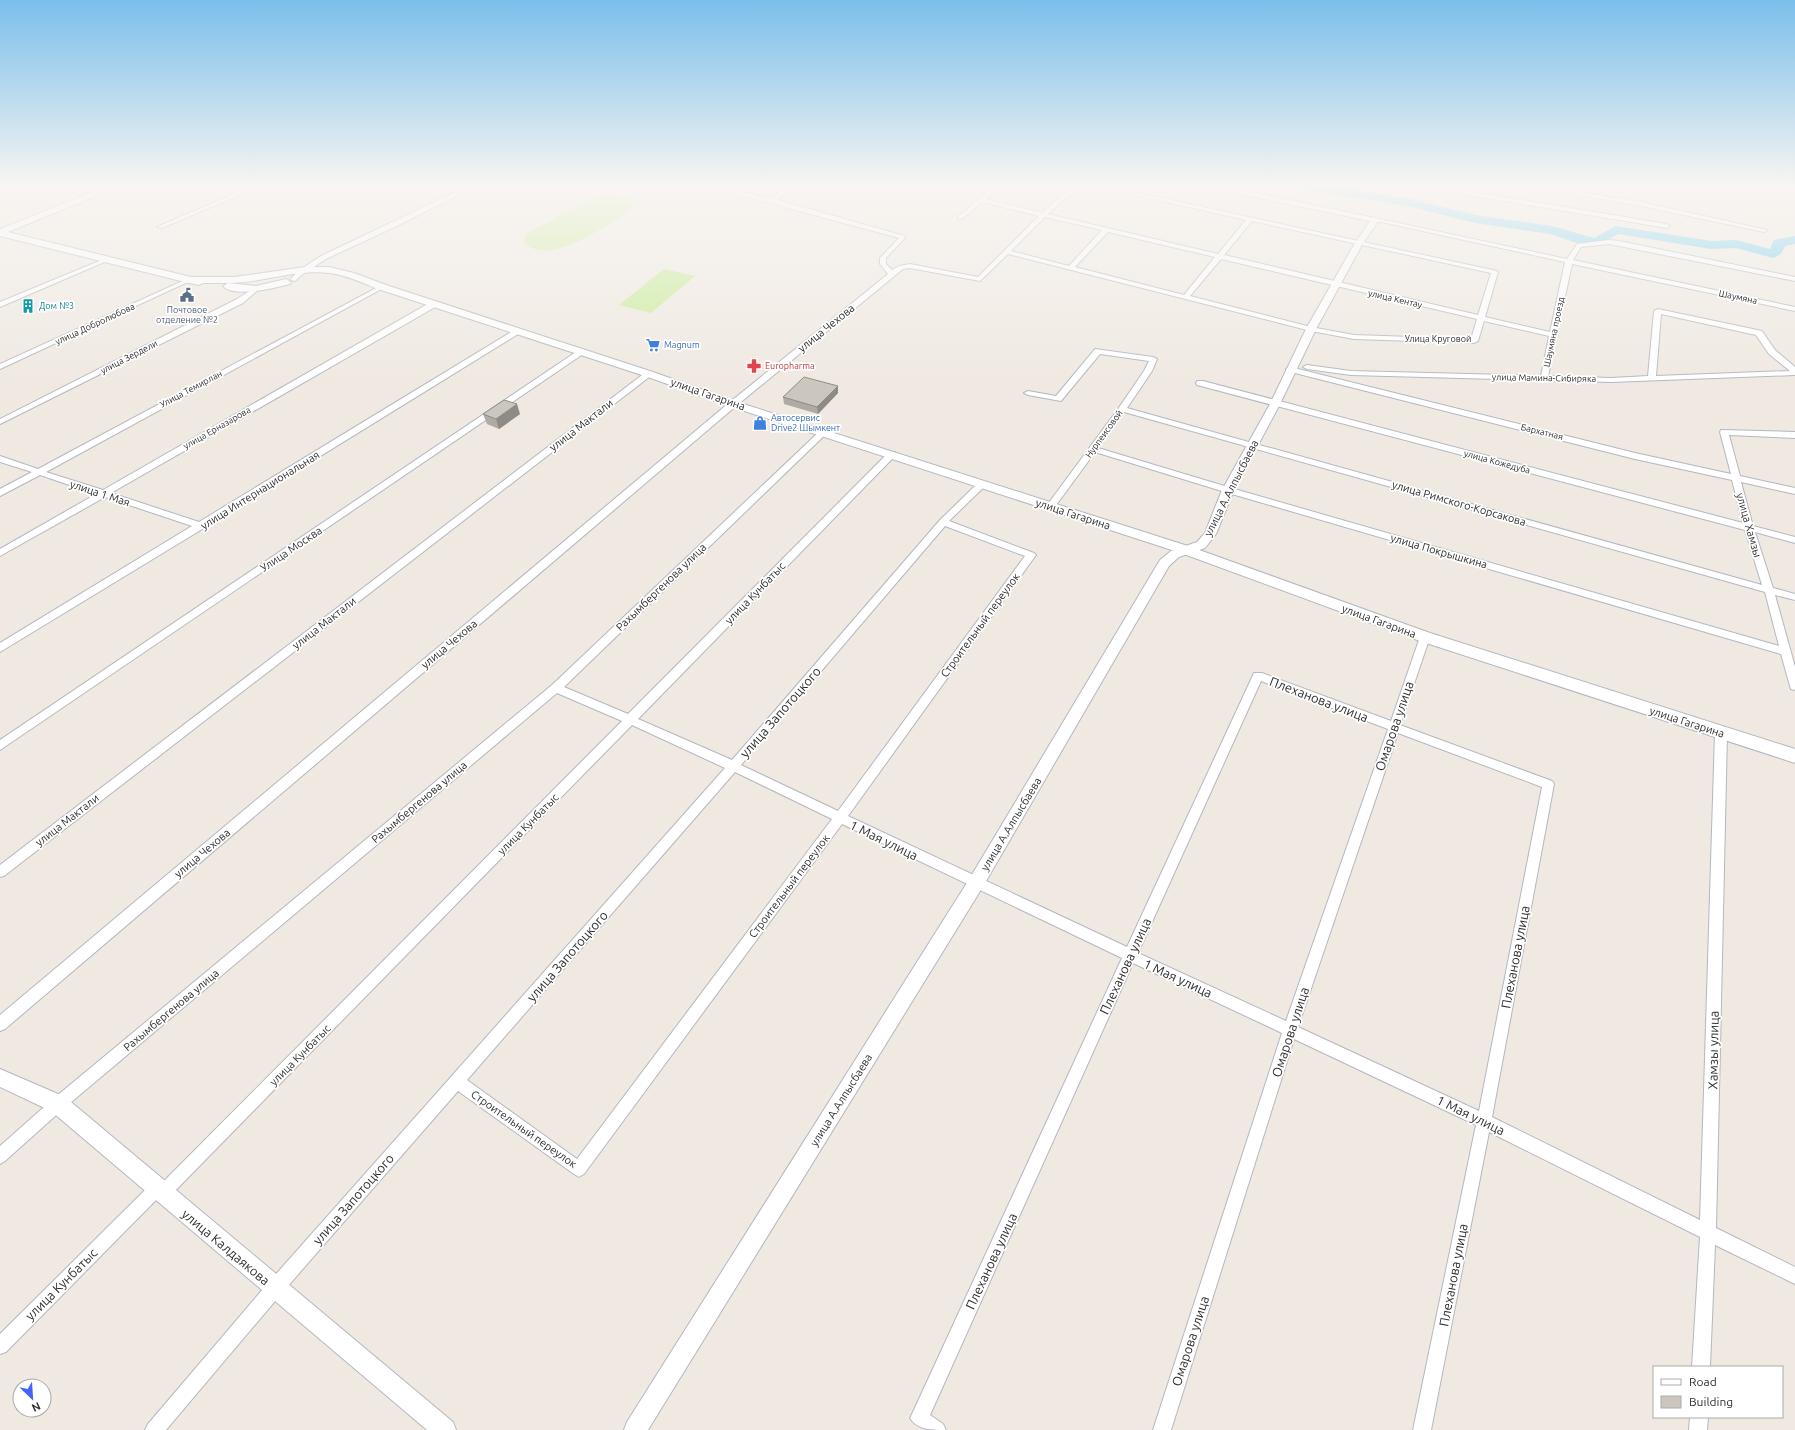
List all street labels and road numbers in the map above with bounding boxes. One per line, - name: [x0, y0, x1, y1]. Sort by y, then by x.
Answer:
- street label: улица Кентау: [1367, 288, 1424, 310]
- street label: Шаумяна: [1718, 288, 1758, 306]
- street label: Шаумяна проезд: [1542, 296, 1566, 368]
- street label: улица Добролюбова: [54, 301, 136, 347]
- street label: улица Чехова: [795, 302, 857, 354]
- street label: Улица Круговой: [1405, 334, 1471, 344]
- street label: улица Зердели: [99, 338, 159, 376]
- street label: Улица Темирлан: [158, 368, 224, 410]
- street label: улица Мамина-Сибиряка: [1492, 372, 1596, 384]
- street label: улица Гагарина: [669, 376, 747, 412]
- street label: улица Мактали: [547, 397, 615, 453]
- street label: улица Ерназарова: [182, 405, 252, 451]
- street label: Нурпеисовой: [1083, 408, 1125, 460]
- street label: Бархатная: [1520, 422, 1564, 442]
- street label: улица А.Алпысбаева: [1202, 438, 1260, 538]
- street label: улица Интернациональная: [198, 448, 322, 532]
- street label: улица Кожедуба: [1463, 448, 1531, 476]
- street label: улица 1 Мая: [68, 478, 132, 508]
- street label: улица Римского-Корсакова: [1391, 478, 1527, 528]
- street label: улица Хамзы: [1734, 491, 1764, 559]
- street label: улица Гагарина: [1034, 496, 1112, 532]
- street label: Улица Москва: [258, 524, 324, 574]
- street label: улица Покрышкина: [1389, 531, 1489, 571]
- street label: Рахымбергенова улица: [613, 541, 709, 633]
- street label: улица Кунбатыс: [723, 560, 787, 626]
- street label: Строительный переулок: [938, 570, 1022, 680]
- street label: улица Мактали: [290, 595, 358, 651]
- street label: улица Гагарина: [1340, 602, 1418, 640]
- street label: улица Чехова: [419, 617, 479, 671]
- street label: улица Запотоцкого: [737, 664, 823, 760]
- street label: Плеханова улица: [1268, 674, 1370, 724]
- street label: Омарова улица: [1372, 679, 1416, 773]
- street label: улица Гагарина: [1648, 704, 1726, 740]
- street label: Рахымбергенова улица: [369, 759, 469, 845]
- street label: улица А.Алпысбаева: [978, 775, 1044, 873]
- street label: улица Кунбатыс: [495, 791, 561, 857]
- street label: улица Мактали: [33, 792, 101, 848]
- street label: 1 Мая улица: [848, 818, 920, 862]
- street label: улица Чехова: [172, 826, 232, 880]
- street label: Строительный переулок: [746, 832, 832, 940]
- street label: Плеханова улица: [1498, 904, 1532, 1010]
- street label: улица Запотоцкого: [524, 908, 610, 1004]
- street label: Плеханова улица: [1097, 916, 1153, 1016]
- street label: 1 Мая улица: [1142, 956, 1214, 1000]
- street label: Рахымбергенова улица: [121, 967, 221, 1053]
- street label: Омарова улица: [1269, 985, 1311, 1079]
- street label: Хамзы улица: [1705, 1011, 1721, 1089]
- street label: улица Кунбатыс: [267, 1022, 333, 1088]
- street label: улица А.Алпысбаева: [808, 1052, 874, 1148]
- street label: Строительный переулок: [469, 1088, 579, 1170]
- street label: 1 Мая улица: [1435, 1093, 1507, 1137]
- street label: улица Запотоцкого: [310, 1151, 396, 1247]
- street label: улица Калдаякова: [179, 1206, 273, 1288]
- street label: Плеханова улица: [963, 1211, 1019, 1311]
- street label: Плеханова улица: [1436, 1222, 1470, 1328]
- street label: улица Кунбатыс: [22, 1245, 100, 1323]
- street label: Омарова улица: [1169, 1294, 1211, 1388]

